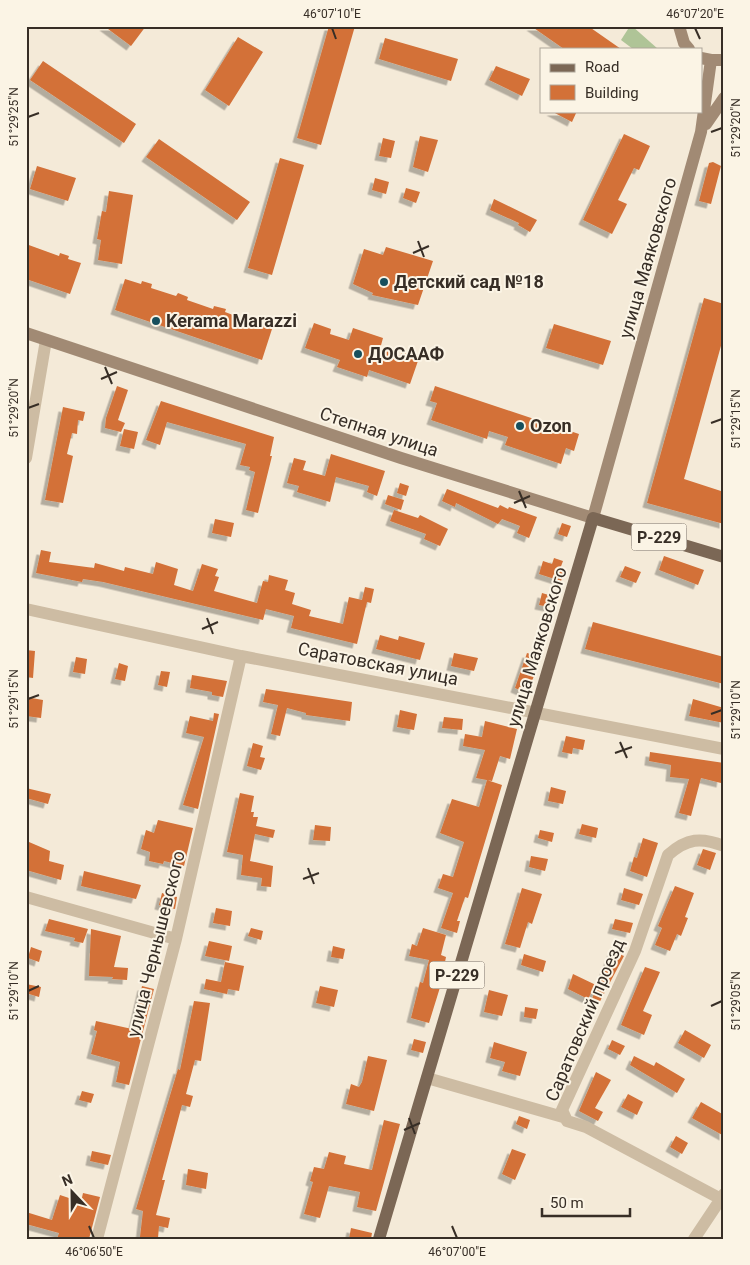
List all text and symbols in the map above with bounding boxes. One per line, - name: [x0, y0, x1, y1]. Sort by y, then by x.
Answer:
- text: 46°07'10"E: [303, 7, 361, 21]
- text: 46°07'20"E: [666, 7, 724, 21]
- legend: [540, 48, 702, 112]
- text: Road: [585, 58, 619, 76]
- text: Building: [585, 84, 639, 102]
- text: 51°29'25"N: [7, 87, 21, 147]
- text: 51°29'20"N: [729, 98, 743, 158]
- street label: улица Маяковского: [615, 175, 681, 341]
- place label: Детский сад №18: [394, 271, 544, 292]
- marker: Детский сад №18: [378, 276, 390, 288]
- place label: Kerama Marazzi: [166, 310, 297, 331]
- marker: Kerama Marazzi: [150, 315, 162, 327]
- place label: ДОСААФ: [368, 343, 445, 364]
- marker: ДОСААФ: [352, 348, 364, 360]
- text: 51°29'20"N: [7, 378, 21, 438]
- text: 51°29'15"N: [729, 389, 743, 449]
- street label: Степная улица: [317, 402, 441, 461]
- place label: Ozon: [530, 415, 572, 436]
- marker: Ozon: [514, 420, 526, 432]
- road number: Р-229: [632, 524, 686, 550]
- street label: улица Маяковского: [502, 564, 571, 729]
- street label: Саратовская улица: [296, 638, 460, 689]
- text: 51°29'15"N: [7, 669, 21, 729]
- text: 51°29'10"N: [729, 680, 743, 740]
- street label: улица Чернышевского: [122, 848, 189, 1039]
- street label: Саратовский проезд: [541, 935, 628, 1104]
- text: 51°29'10"N: [7, 961, 21, 1021]
- road number: Р-229: [430, 962, 484, 988]
- text: 51°29'05"N: [729, 971, 743, 1031]
- north arrow: [48, 1168, 98, 1218]
- text: N: [60, 1171, 75, 1189]
- scale bar: [542, 1185, 630, 1217]
- text: 50 m: [550, 1194, 584, 1212]
- text: 46°06'50"E: [65, 1245, 123, 1259]
- text: 46°07'00"E: [428, 1245, 486, 1259]

